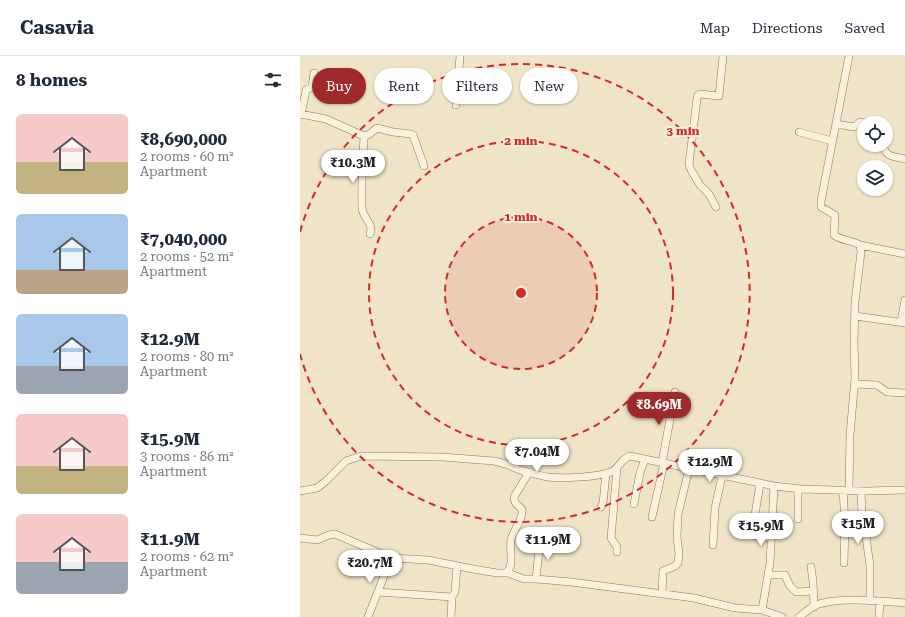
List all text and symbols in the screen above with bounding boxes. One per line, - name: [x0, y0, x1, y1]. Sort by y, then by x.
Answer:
- text: Casavia: [20, 16, 94, 39]
- text: Map: [700, 20, 730, 36]
- text: Directions: [752, 20, 822, 36]
- text: Saved: [844, 20, 885, 36]
- chip: Buy: [312, 68, 366, 104]
- chip: Rent: [374, 68, 434, 104]
- chip: Filters: [442, 68, 512, 104]
- chip: New: [520, 68, 578, 104]
- icon: filters: [262, 69, 284, 91]
- text: 8 homes: [16, 70, 87, 90]
- map controls: [857, 116, 893, 196]
- button: locate: [857, 116, 893, 152]
- text: 3 min: [666, 124, 700, 138]
- text: ₹8,690,000: [140, 129, 227, 149]
- icon: home: [48, 130, 96, 178]
- text: 2 min: [504, 134, 538, 148]
- text: 2 rooms · 60 m²: [140, 149, 234, 164]
- pin: ₹10.3M: [320, 150, 386, 184]
- text: ₹10.3M: [330, 155, 376, 170]
- button: layers: [857, 160, 893, 196]
- text: Apartment: [140, 164, 207, 179]
- text: 1 min: [504, 210, 538, 224]
- text: ₹7,040,000: [140, 229, 227, 249]
- icon: home: [48, 230, 96, 278]
- text: 2 rooms · 52 m²: [140, 249, 234, 264]
- text: Apartment: [140, 264, 207, 279]
- centre of rings: [514, 286, 528, 300]
- text: ₹12.9M: [140, 329, 200, 349]
- icon: home: [48, 330, 96, 378]
- text: 2 rooms · 80 m²: [140, 349, 234, 364]
- text: Apartment: [140, 364, 207, 379]
- pin: ₹8.69M: [626, 392, 692, 426]
- text: ₹8.69M: [636, 397, 682, 412]
- text: ₹15.9M: [140, 429, 200, 449]
- icon: home: [48, 430, 96, 478]
- pin: ₹7.04M: [504, 439, 570, 473]
- text: ₹7.04M: [514, 444, 560, 459]
- text: 3 rooms · 86 m²: [140, 449, 234, 464]
- pin: ₹12.9M: [677, 449, 743, 483]
- text: ₹12.9M: [687, 454, 733, 469]
- text: Apartment: [140, 464, 207, 479]
- pin: ₹15M: [834, 511, 882, 545]
- pin: ₹15.9M: [728, 513, 794, 547]
- text: ₹15M: [841, 516, 875, 531]
- text: ₹15.9M: [738, 518, 784, 533]
- pin: ₹11.9M: [515, 527, 581, 561]
- text: ₹11.9M: [140, 529, 200, 549]
- icon: home: [48, 530, 96, 578]
- text: ₹11.9M: [525, 532, 571, 547]
- text: 2 rooms · 62 m²: [140, 549, 234, 564]
- pin: ₹20.7M: [337, 550, 403, 584]
- text: ₹20.7M: [347, 555, 393, 570]
- text: Apartment: [140, 564, 207, 579]

